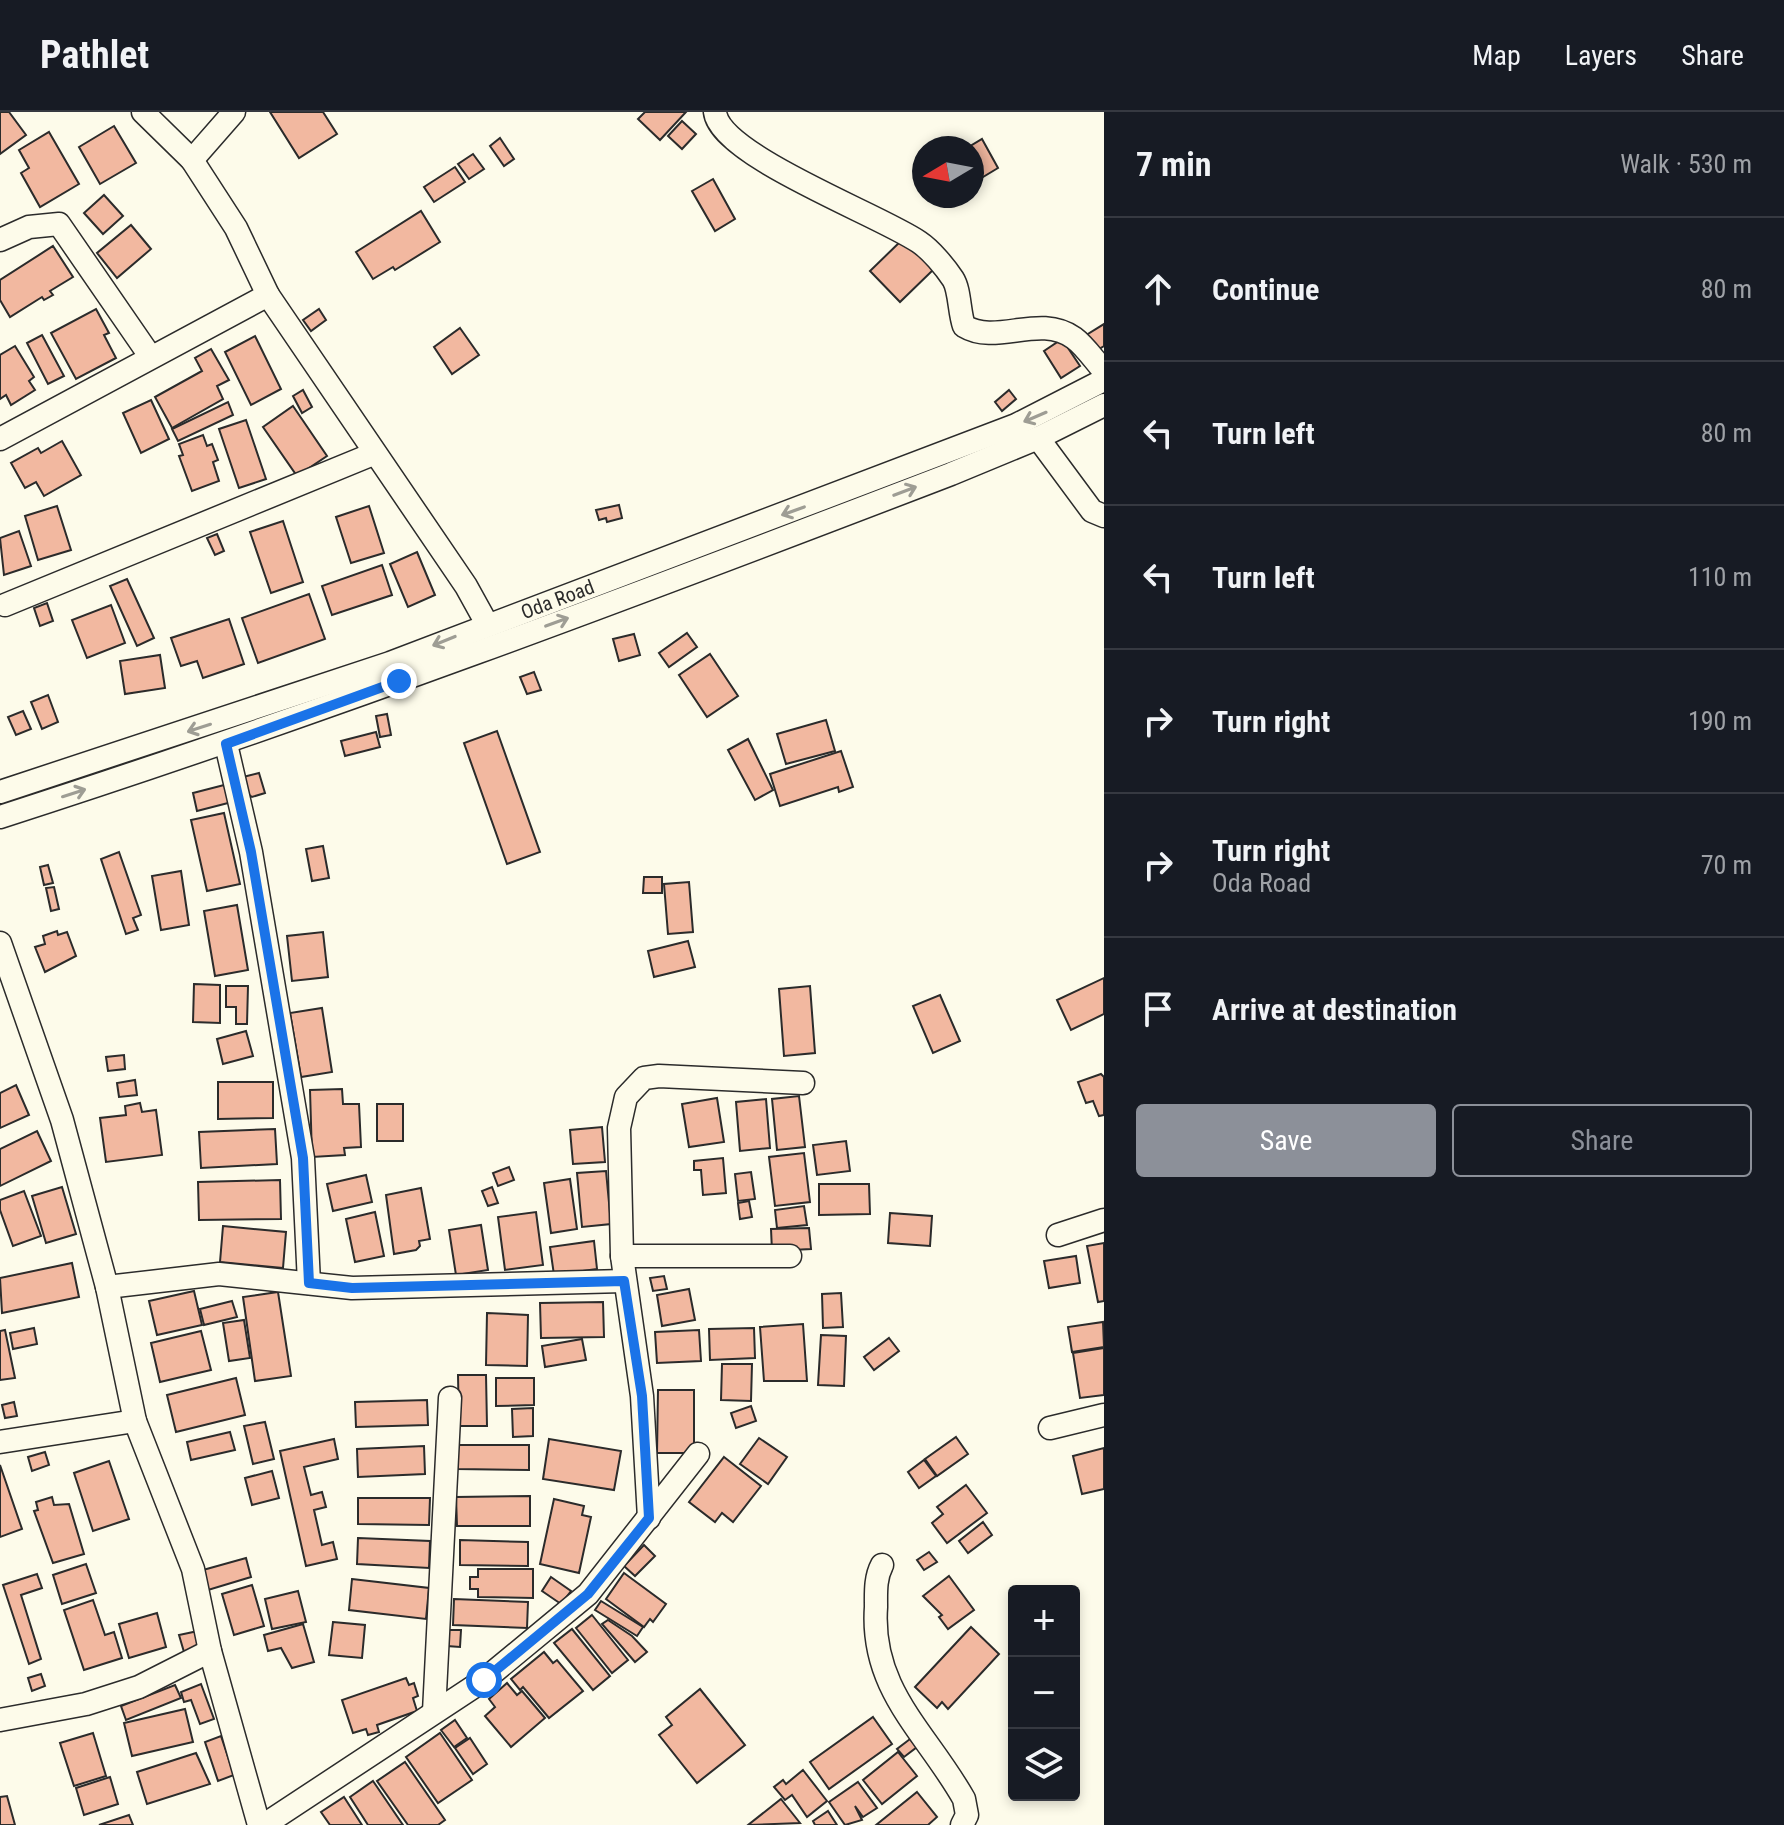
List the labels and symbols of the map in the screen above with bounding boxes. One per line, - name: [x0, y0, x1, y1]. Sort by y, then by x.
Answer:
- north arrow: [912, 136, 984, 208]
- one-way arrow: [1023, 411, 1048, 426]
- one-way arrow: [892, 483, 917, 497]
- one-way arrow: [781, 505, 806, 519]
- street label: Oda Road: [518, 575, 597, 624]
- one-way arrow: [544, 614, 568, 628]
- one-way arrow: [432, 635, 457, 650]
- route end: [381, 663, 417, 699]
- one-way arrow: [187, 722, 212, 737]
- one-way arrow: [61, 785, 87, 800]
- route start: [466, 1662, 502, 1698]

